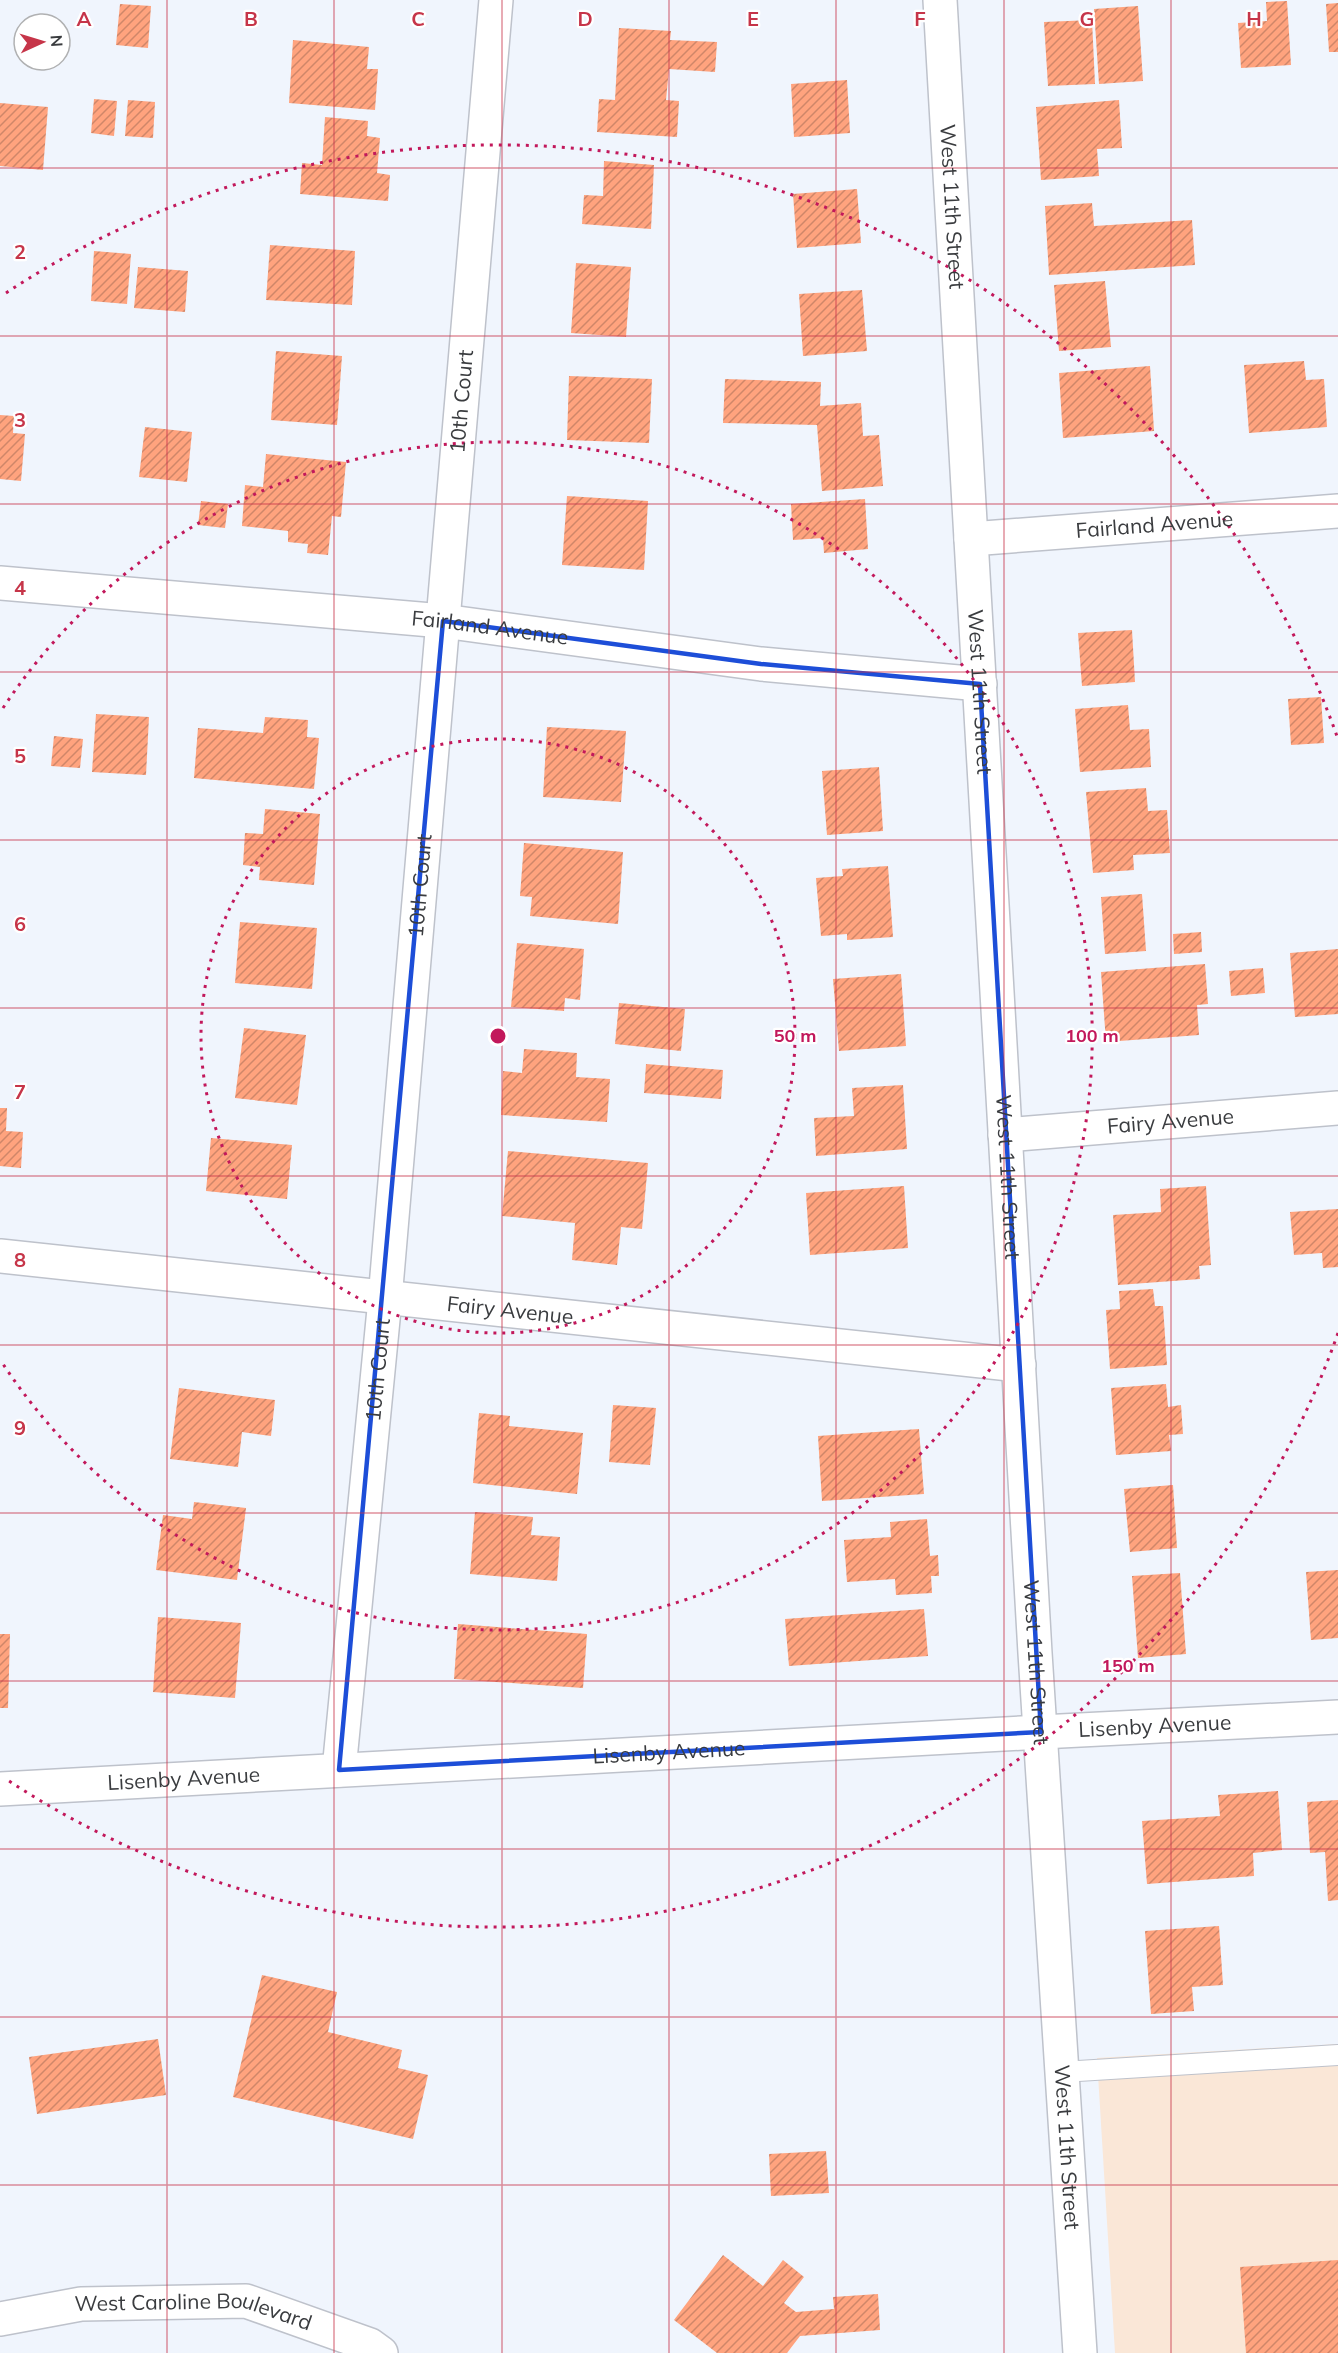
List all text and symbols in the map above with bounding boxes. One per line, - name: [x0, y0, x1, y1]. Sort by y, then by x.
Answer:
- text: A: [77, 6, 92, 31]
- text: B: [244, 6, 258, 31]
- text: C: [411, 6, 425, 31]
- text: D: [577, 6, 593, 31]
- text: E: [747, 6, 759, 31]
- text: F: [914, 6, 926, 31]
- text: G: [1080, 6, 1094, 31]
- text: H: [1246, 6, 1262, 31]
- north arrow: [12, 12, 72, 72]
- text: N: [47, 34, 67, 48]
- street label: West 11th Street: [935, 123, 971, 290]
- text: 2: [14, 239, 26, 264]
- street label: 10th Court: [443, 349, 478, 454]
- text: 3: [14, 407, 26, 432]
- street label: Fairland Avenue: [1075, 505, 1234, 543]
- text: 4: [14, 575, 26, 600]
- street label: Fairland Avenue: [411, 604, 570, 650]
- street label: West 11th Street: [963, 609, 998, 775]
- text: 5: [14, 743, 26, 768]
- street label: 10th Court: [402, 833, 437, 938]
- text: 6: [14, 911, 26, 936]
- text: 50 m: [774, 1024, 816, 1047]
- text: 100 m: [1065, 1024, 1119, 1047]
- centre of rings: [488, 1026, 508, 1046]
- text: 7: [14, 1079, 26, 1104]
- street label: West 11th Street: [991, 1094, 1026, 1260]
- street label: Fairy Avenue: [1106, 1102, 1235, 1139]
- text: 8: [14, 1247, 26, 1272]
- street label: Fairy Avenue: [446, 1290, 575, 1329]
- street label: 10th Court: [359, 1317, 395, 1423]
- text: 9: [14, 1415, 26, 1440]
- street label: West 11th Street: [1019, 1579, 1055, 1745]
- text: 150 m: [1101, 1654, 1155, 1677]
- street label: Lisenby Avenue: [1078, 1708, 1232, 1742]
- street label: Lisenby Avenue: [592, 1734, 746, 1769]
- street label: Lisenby Avenue: [107, 1761, 261, 1795]
- street label: West 11th Street: [1049, 2064, 1086, 2230]
- street label: West Caroline Boulevard: [74, 2287, 316, 2335]

